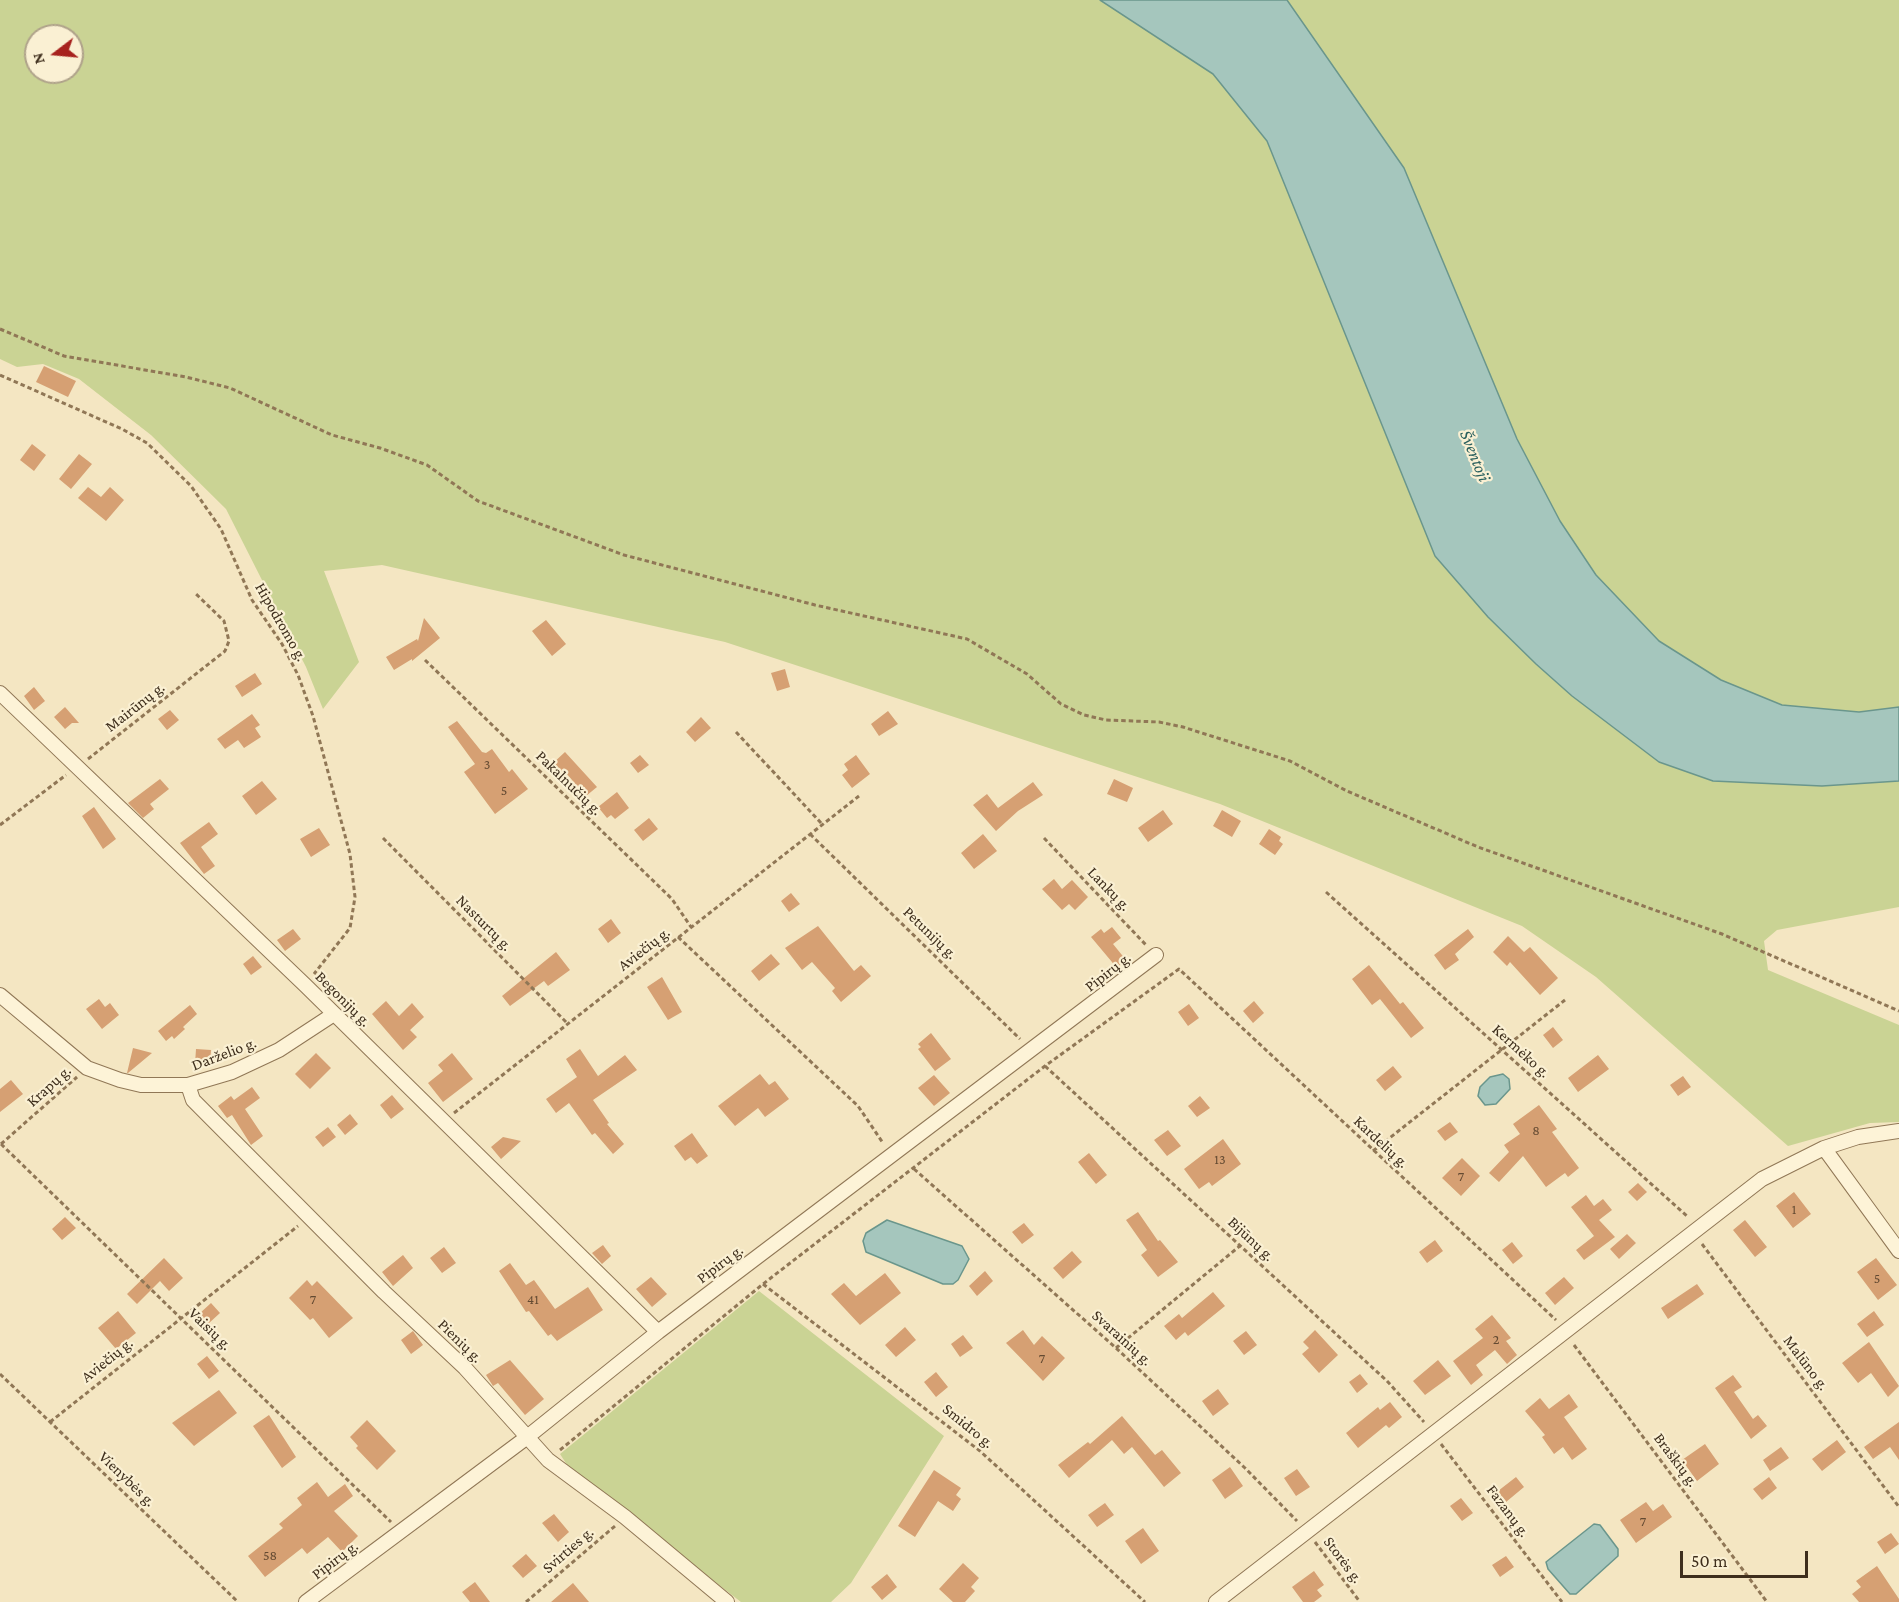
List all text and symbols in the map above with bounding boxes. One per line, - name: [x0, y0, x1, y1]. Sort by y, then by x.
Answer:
- north arrow: [24, 24, 84, 84]
- text: N: [28, 51, 48, 66]
- water label: Šventoji: [1455, 427, 1495, 485]
- street label: Hipodromo g.: [251, 579, 311, 665]
- street label: Mairūnų g.: [101, 678, 169, 736]
- street label: Pakalnučių g.: [532, 747, 606, 819]
- house number: 3: [484, 757, 490, 773]
- house number: 5: [501, 783, 507, 799]
- street label: Lankų g.: [1083, 863, 1135, 915]
- street label: Nasturtų g.: [452, 891, 516, 955]
- street label: Petunijų g.: [899, 903, 961, 963]
- street label: Aviečių g.: [614, 923, 674, 975]
- street label: Pipirų g.: [1081, 948, 1135, 996]
- street label: Begonijų g.: [311, 967, 375, 1031]
- street label: Kermėko g.: [1488, 1020, 1554, 1082]
- street label: Darželio g.: [189, 1033, 259, 1075]
- street label: Krapų g.: [23, 1061, 75, 1111]
- street label: Kardelių g.: [1349, 1112, 1413, 1172]
- house number: 8: [1532, 1123, 1540, 1139]
- house number: 13: [1214, 1152, 1226, 1168]
- house number: 7: [1458, 1169, 1464, 1185]
- house number: 1: [1792, 1202, 1796, 1218]
- street label: Bijūnų g.: [1224, 1213, 1278, 1265]
- street label: Pipirų g.: [693, 1240, 747, 1288]
- house number: 5: [1874, 1271, 1880, 1287]
- house number: 7: [310, 1292, 316, 1308]
- house number: 41: [527, 1292, 539, 1308]
- street label: Vaisių g.: [184, 1304, 236, 1354]
- street label: Svarainių g.: [1088, 1306, 1156, 1370]
- street label: Pienių g.: [434, 1315, 486, 1367]
- house number: 2: [1493, 1332, 1499, 1348]
- street label: Malūno g.: [1779, 1332, 1833, 1394]
- street label: Aviečių g.: [77, 1333, 137, 1387]
- house number: 7: [1039, 1351, 1045, 1367]
- street label: Smidro g.: [938, 1400, 998, 1452]
- street label: Braškių g.: [1650, 1429, 1702, 1491]
- street label: Vienybės g.: [95, 1447, 159, 1511]
- street label: Fazanų g.: [1482, 1481, 1534, 1541]
- house number: 7: [1640, 1514, 1646, 1530]
- street label: Svirties g.: [538, 1523, 598, 1577]
- street label: Storės g.: [1319, 1533, 1367, 1587]
- street label: Pipirų g.: [308, 1536, 362, 1584]
- scale bar: [1683, 1539, 1810, 1577]
- house number: 58: [263, 1548, 277, 1564]
- text: 50 m: [1691, 1551, 1728, 1571]

